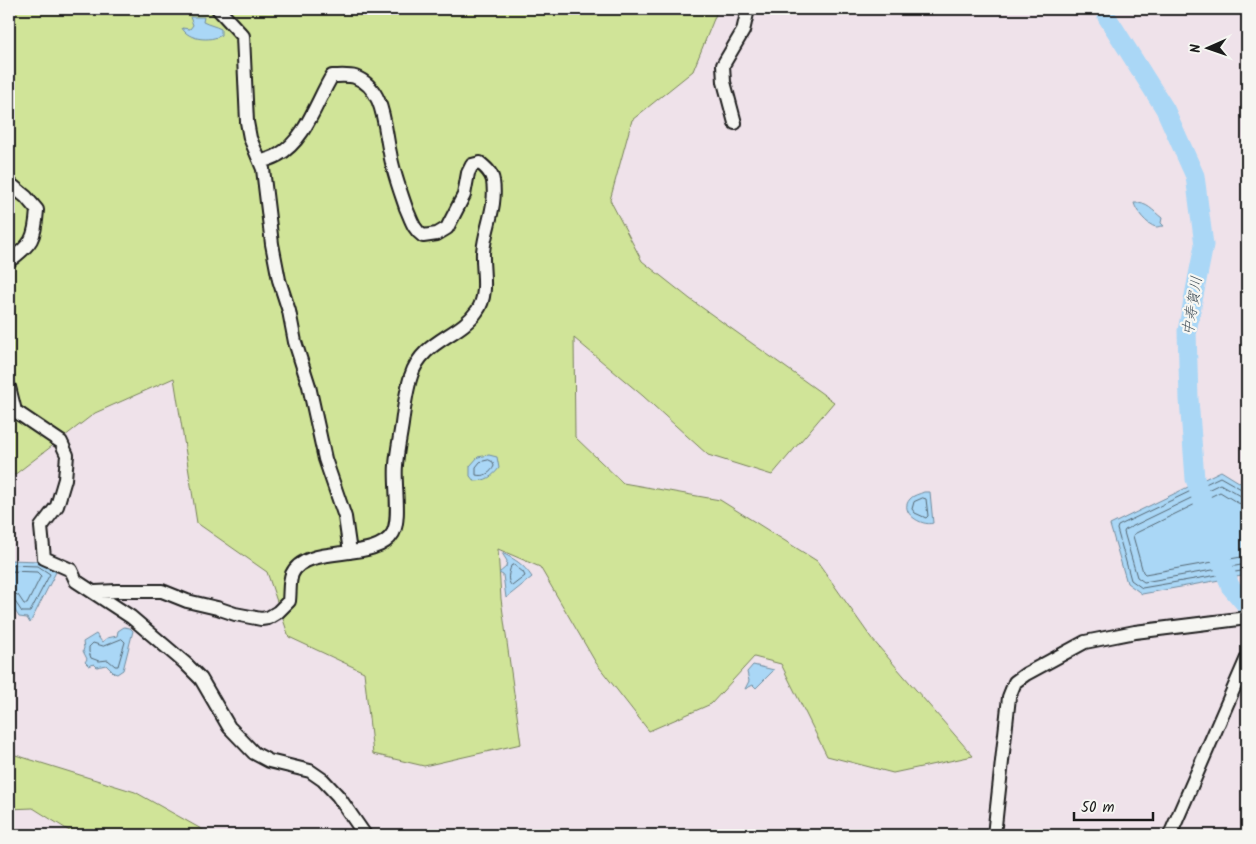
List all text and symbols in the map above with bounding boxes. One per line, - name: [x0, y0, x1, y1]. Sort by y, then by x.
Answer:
- north arrow: [1184, 22, 1234, 72]
- text: N: [1185, 43, 1207, 53]
- water label: 中寿賀川: [1176, 274, 1210, 338]
- scale bar: [1074, 789, 1152, 821]
- text: 50 m: [1081, 796, 1115, 820]

